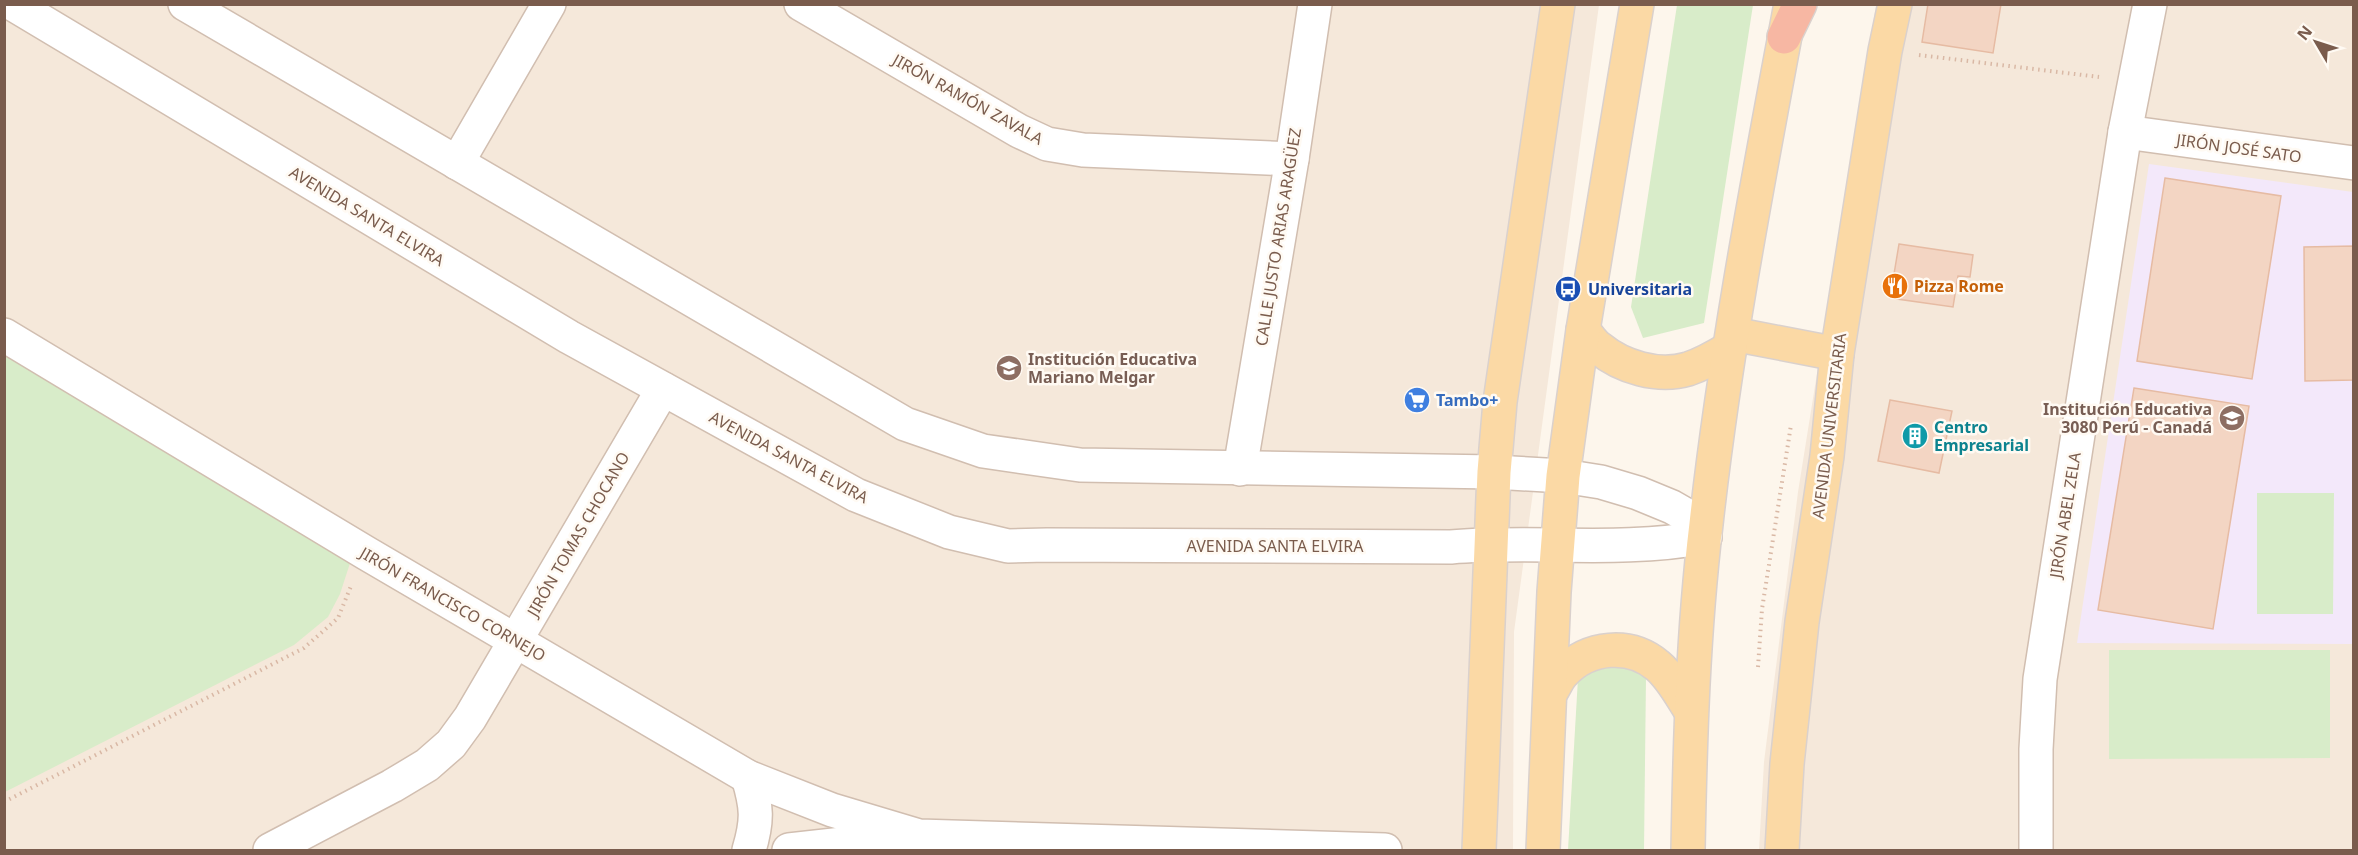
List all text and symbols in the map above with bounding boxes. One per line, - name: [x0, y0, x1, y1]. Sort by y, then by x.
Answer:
- north arrow: [2286, 12, 2346, 72]
- text: N: [2292, 21, 2317, 45]
- street label: JIRÓN RAMÓN ZAVALA: [887, 48, 1048, 150]
- street label: CALLE JUSTO ARIAS ARAGÜEZ: [1250, 126, 1306, 348]
- street label: JIRÓN JOSÉ SATO: [2173, 128, 2303, 168]
- street label: AVENIDA SANTA ELVIRA: [286, 161, 449, 271]
- restaurant icon: Pizza Rome: [1880, 271, 1910, 301]
- bus stop icon: Universitaria: [1553, 274, 1583, 304]
- place label: Pizza Rome: [1914, 275, 2004, 297]
- place label: Universitaria: [1588, 278, 1692, 300]
- street label: AVENIDA UNIVERSITARIA: [1807, 331, 1851, 520]
- place label: Institución Educativa Mariano Melgar: [1028, 348, 1197, 388]
- school or university icon: Institución Educativa Mariano Melgar: [994, 353, 1024, 383]
- supermarket icon: Tambo+: [1402, 385, 1432, 415]
- place label: Tambo+: [1436, 389, 1498, 411]
- place label: Institución Educativa 3080 Perú - Canadá: [2043, 398, 2212, 438]
- school or university icon: Institución Educativa 3080 Perú - Canadá: [2217, 403, 2247, 433]
- street label: AVENIDA SANTA ELVIRA: [706, 406, 873, 509]
- place label: Centro Empresarial: [1934, 416, 2029, 456]
- building icon: Centro Empresarial: [1900, 421, 1930, 451]
- street label: JIRÓN TOMAS CHOCANO: [521, 448, 634, 622]
- street label: JIRÓN ABEL ZELA: [2044, 450, 2086, 582]
- street label: AVENIDA SANTA ELVIRA: [1187, 535, 1364, 557]
- street label: JIRÓN FRANCISCO CORNEJO: [354, 541, 550, 666]

